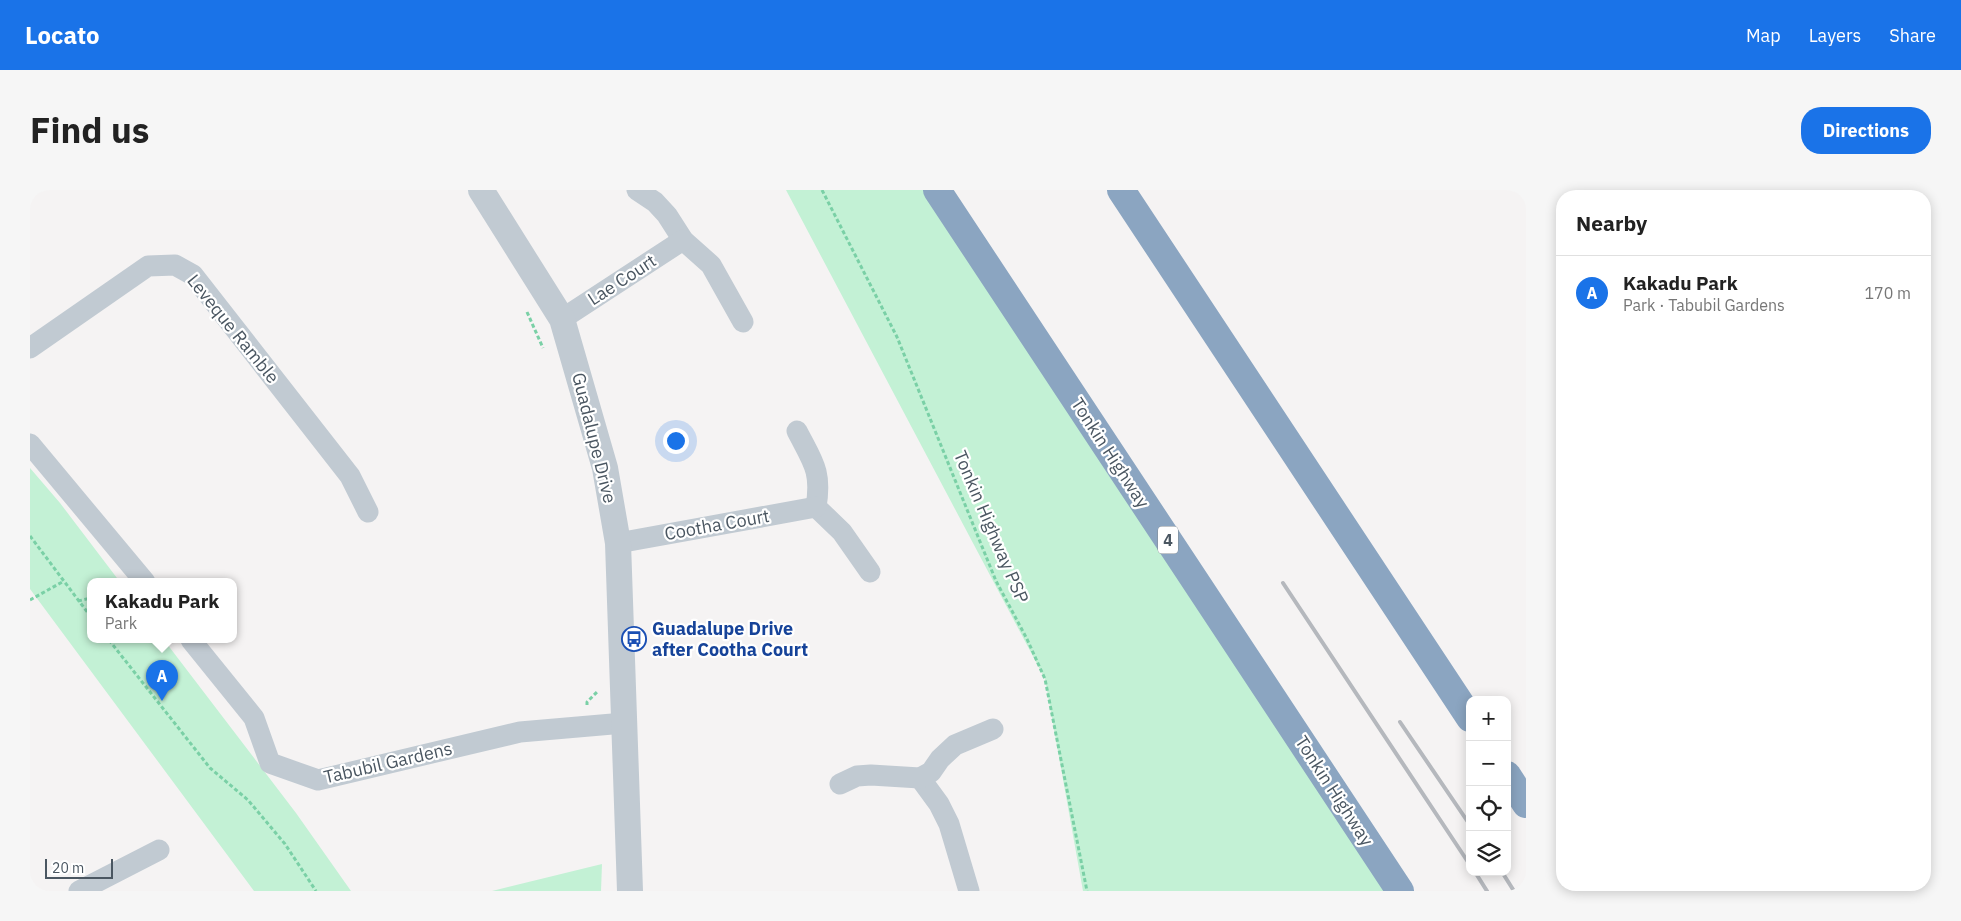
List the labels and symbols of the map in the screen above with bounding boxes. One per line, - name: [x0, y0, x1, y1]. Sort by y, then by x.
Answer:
- street label: Lae Court: [583, 249, 660, 310]
- street label: Leveque Ramble: [182, 269, 285, 388]
- street label: Guadalupe Drive: [567, 370, 622, 506]
- street label: Tonkin Highway: [1066, 393, 1155, 512]
- your location: [663, 428, 689, 454]
- street label: Tonkin Highway PSP: [949, 447, 1034, 607]
- street label: Cootha Court: [663, 504, 771, 545]
- road number: 4: [1158, 526, 1178, 554]
- place label: Guadalupe Drive after Cootha Court: [652, 617, 808, 661]
- bus stop icon: Guadalupe Drive after Cootha Court: [621, 626, 647, 652]
- pin: A: [146, 660, 178, 701]
- street label: Tonkin Highway: [1290, 731, 1379, 850]
- street label: Tabubil Gardens: [321, 737, 454, 788]
- scale bar: [45, 856, 112, 879]

